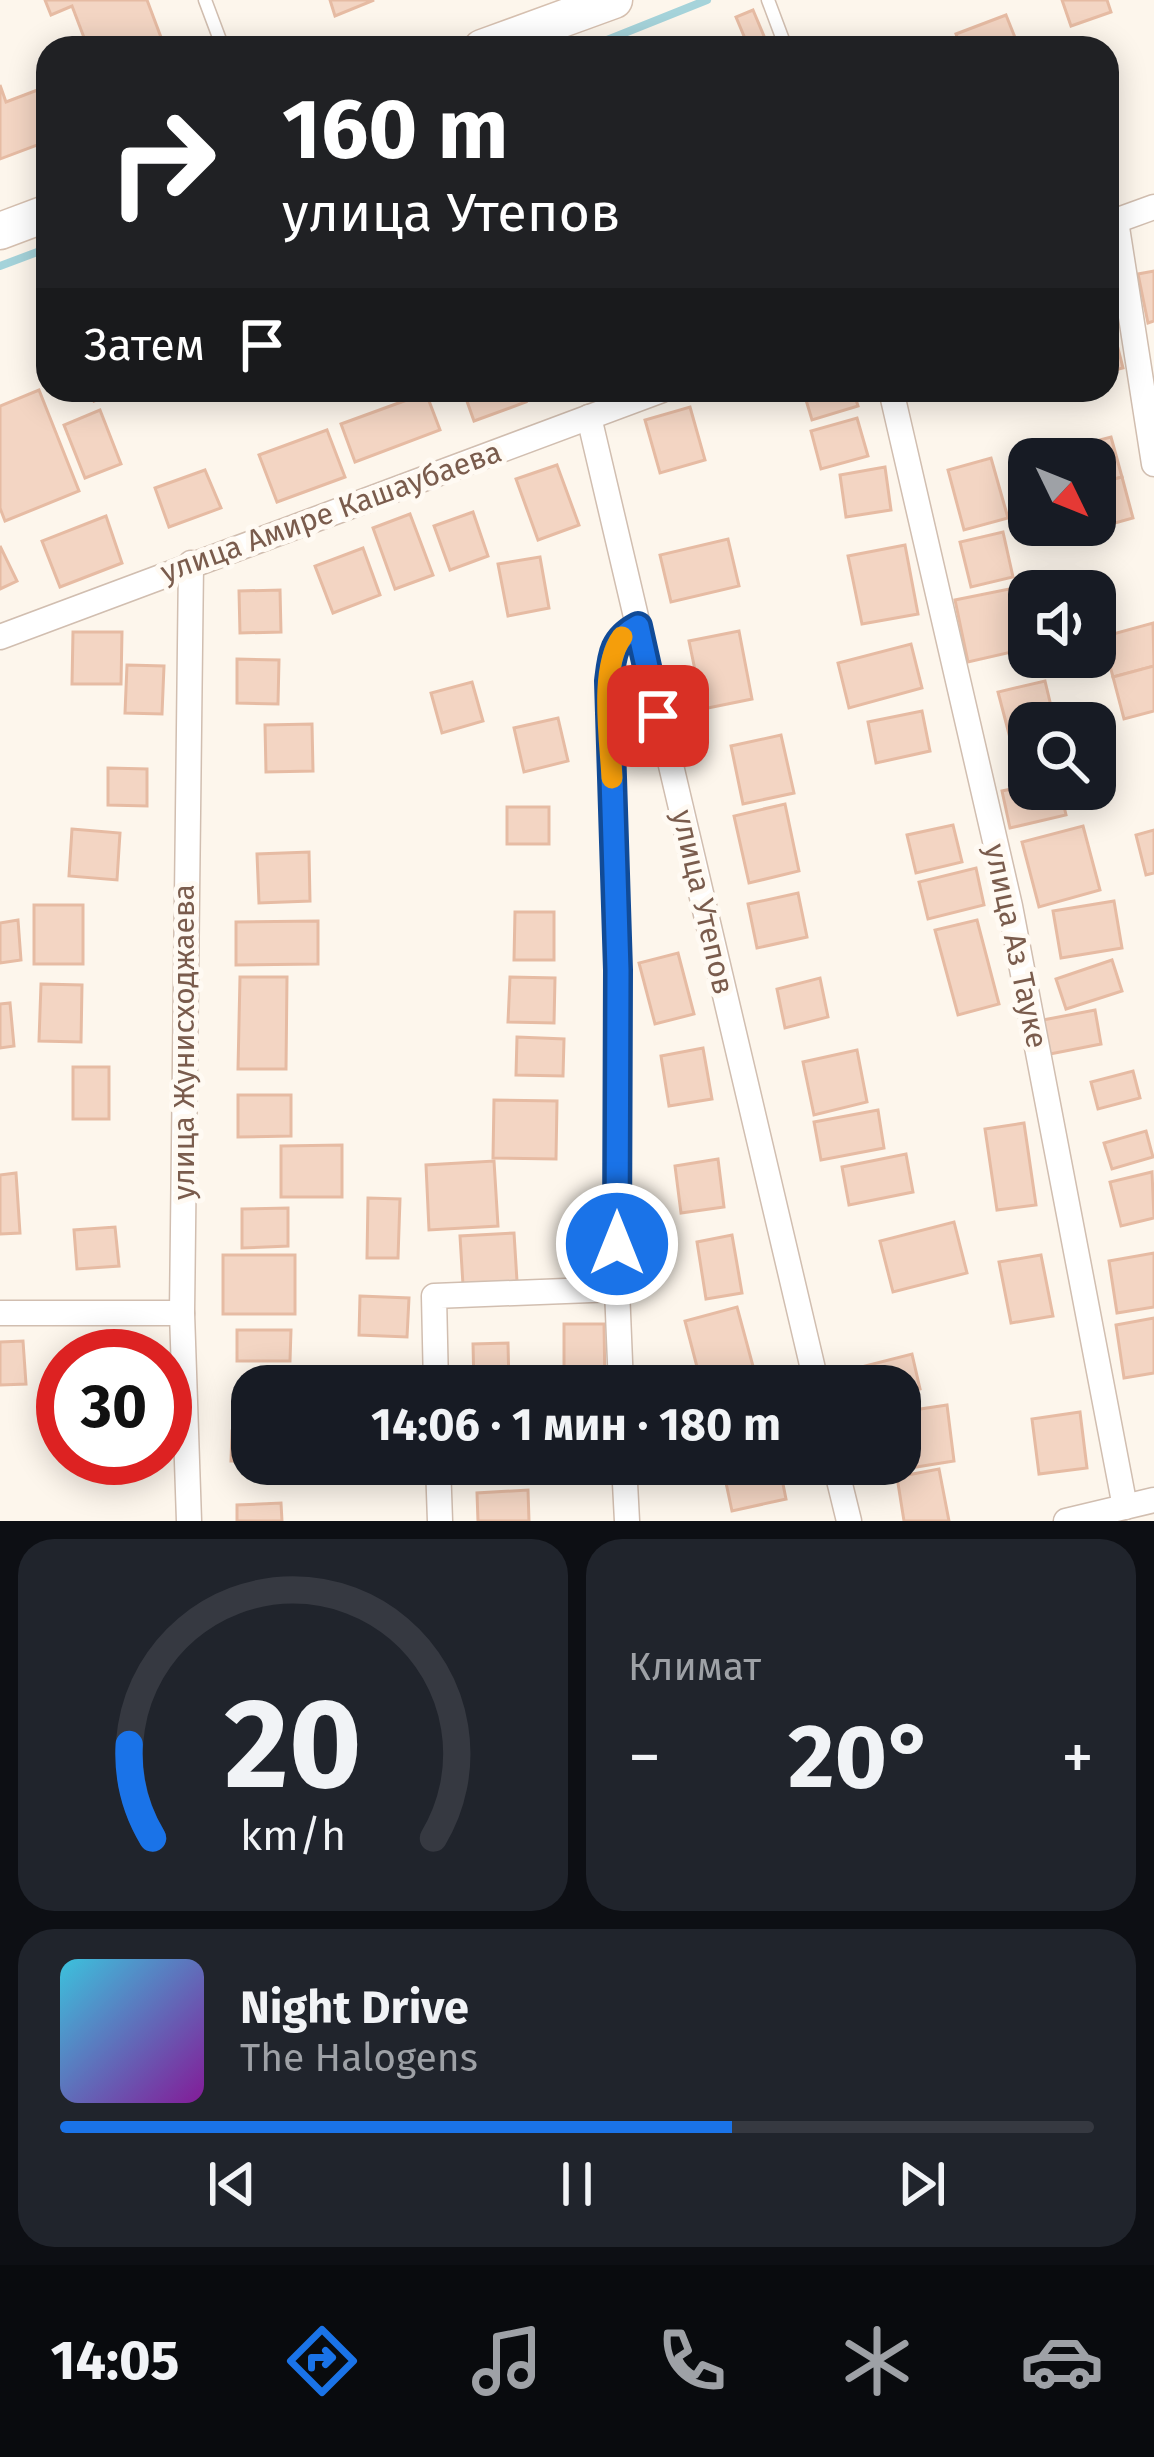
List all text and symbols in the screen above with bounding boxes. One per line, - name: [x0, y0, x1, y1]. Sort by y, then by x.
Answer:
- text: 160 m: [282, 79, 508, 180]
- icon: right: [84, 84, 240, 240]
- text: улица Утепов: [282, 181, 621, 245]
- icon: arrive: [229, 312, 295, 378]
- text: Затем: [84, 318, 205, 372]
- street label: улица Амире Кашаубаева: [156, 434, 506, 590]
- north arrow: [1008, 438, 1116, 546]
- map controls: [1008, 438, 1116, 810]
- button: sound: [1008, 570, 1116, 678]
- pin: [607, 665, 709, 767]
- icon: arrive: [625, 683, 691, 749]
- button: search: [1008, 702, 1116, 810]
- street label: улица Утепов: [664, 806, 742, 998]
- street label: улица Аз Тауке: [977, 841, 1055, 1051]
- street label: улица Жунисходжаева: [166, 884, 202, 1200]
- position arrow: [554, 1181, 680, 1307]
- speed limit sign: 30: [36, 1329, 192, 1485]
- text: 14:06 · 1 мин · 180 m: [371, 1398, 781, 1452]
- text: Климат: [628, 1644, 761, 1690]
- text: 20: [224, 1670, 362, 1820]
- text: 20°: [788, 1703, 934, 1811]
- text: −: [628, 1718, 661, 1797]
- text: +: [1061, 1718, 1094, 1797]
- text: km/h: [240, 1810, 346, 1861]
- text: Night Drive: [240, 1981, 469, 2035]
- text: The Halogens: [240, 2035, 478, 2081]
- icon: previous: [199, 2151, 265, 2217]
- icon: pause: [544, 2151, 610, 2217]
- icon: next: [889, 2151, 955, 2217]
- icon: directions: [280, 2319, 364, 2403]
- icon: music: [465, 2319, 549, 2403]
- icon: phone: [650, 2319, 734, 2403]
- icon: climate: [835, 2319, 919, 2403]
- icon: car: [1020, 2319, 1104, 2403]
- text: 14:05: [50, 2329, 179, 2393]

